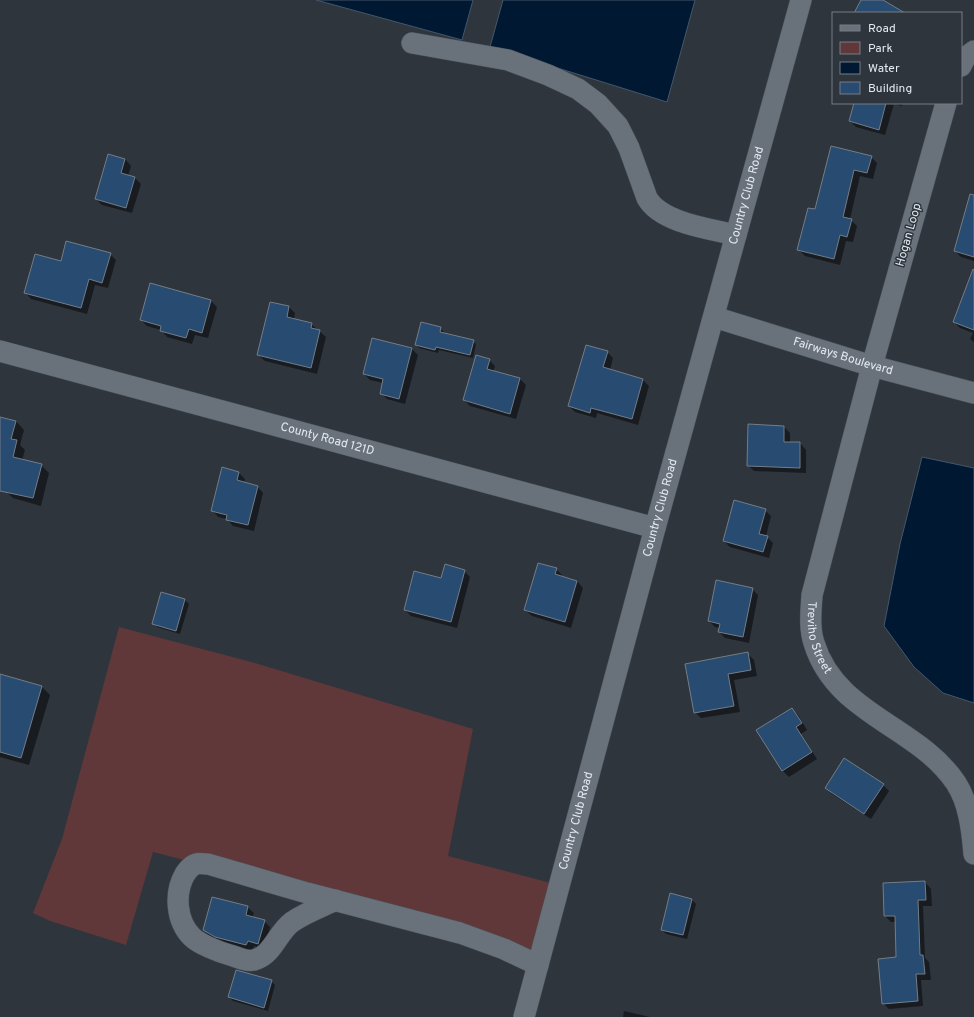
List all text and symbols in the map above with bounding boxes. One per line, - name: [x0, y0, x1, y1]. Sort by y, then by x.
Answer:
- legend: [832, 12, 962, 104]
- text: Road: [868, 21, 896, 37]
- text: Park: [868, 41, 893, 57]
- text: Water: [868, 61, 900, 77]
- text: Building: [868, 81, 912, 97]
- street label: Country Club Road: [726, 145, 768, 247]
- street label: Hogan Loop: [892, 201, 926, 269]
- street label: Fairways Boulevard: [791, 334, 895, 379]
- street label: County Road 121D: [279, 419, 376, 460]
- street label: Country Club Road: [640, 457, 682, 559]
- street label: Treviho Street: [803, 601, 835, 677]
- street label: Country Club Road: [556, 770, 597, 872]

